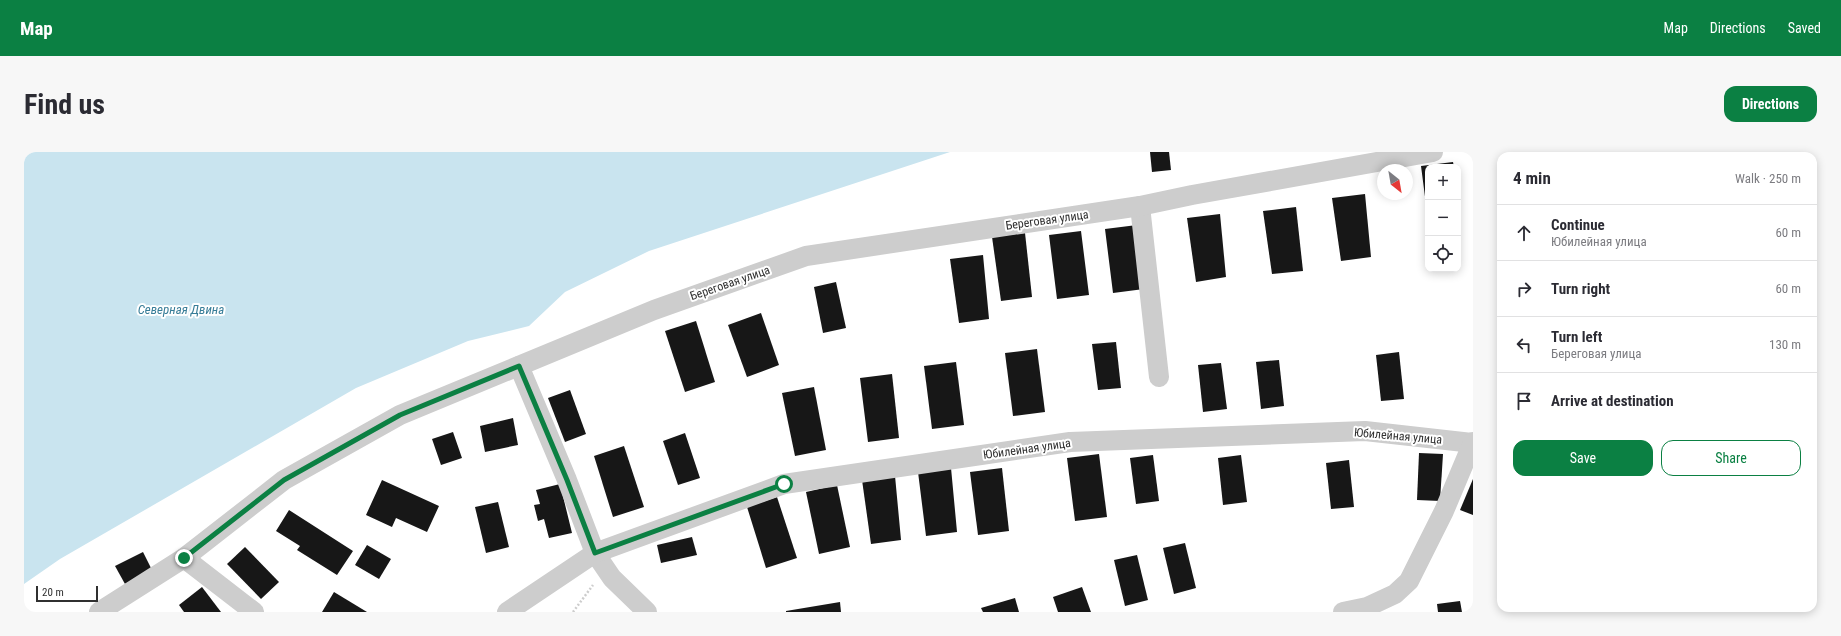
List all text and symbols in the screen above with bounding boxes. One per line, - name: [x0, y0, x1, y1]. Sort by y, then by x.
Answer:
- text: Map: [20, 17, 53, 40]
- text: Map: [1664, 20, 1688, 36]
- text: Directions: [1710, 20, 1766, 36]
- text: Saved: [1788, 20, 1821, 36]
- button: Directions: [1724, 86, 1817, 122]
- text: Find us: [24, 88, 105, 121]
- north arrow: [1377, 164, 1413, 200]
- map controls: [1425, 164, 1461, 272]
- button: +: [1425, 164, 1461, 200]
- text: 4 min: [1513, 168, 1551, 188]
- text: Walk · 250 m: [1735, 171, 1801, 186]
- button: −: [1425, 200, 1461, 236]
- street label: Береговая улица: [1005, 207, 1090, 233]
- text: Continue: [1551, 216, 1605, 234]
- icon: ahead: [1513, 222, 1535, 244]
- text: 60 m: [1775, 225, 1801, 240]
- text: Юбилейная улица: [1551, 234, 1647, 249]
- button: locate: [1425, 236, 1461, 272]
- street label: Береговая улица: [688, 263, 772, 303]
- icon: right: [1513, 278, 1535, 300]
- text: Turn right: [1551, 280, 1610, 298]
- text: 60 m: [1775, 281, 1801, 296]
- water label: Северная Двина: [138, 302, 224, 317]
- text: Turn left: [1551, 328, 1602, 346]
- icon: left: [1513, 334, 1535, 356]
- text: 130 m: [1769, 337, 1801, 352]
- text: Береговая улица: [1551, 346, 1641, 361]
- icon: arrive: [1513, 390, 1535, 412]
- text: Arrive at destination: [1551, 392, 1674, 410]
- street label: Юбилейная улица: [1353, 425, 1443, 447]
- street label: Юбилейная улица: [982, 436, 1072, 462]
- button: Save: [1513, 440, 1653, 476]
- button: Share: [1661, 440, 1801, 476]
- route start: [775, 475, 793, 493]
- route end: [175, 549, 193, 567]
- scale bar: [36, 584, 98, 603]
- text: 20 m: [42, 586, 64, 599]

